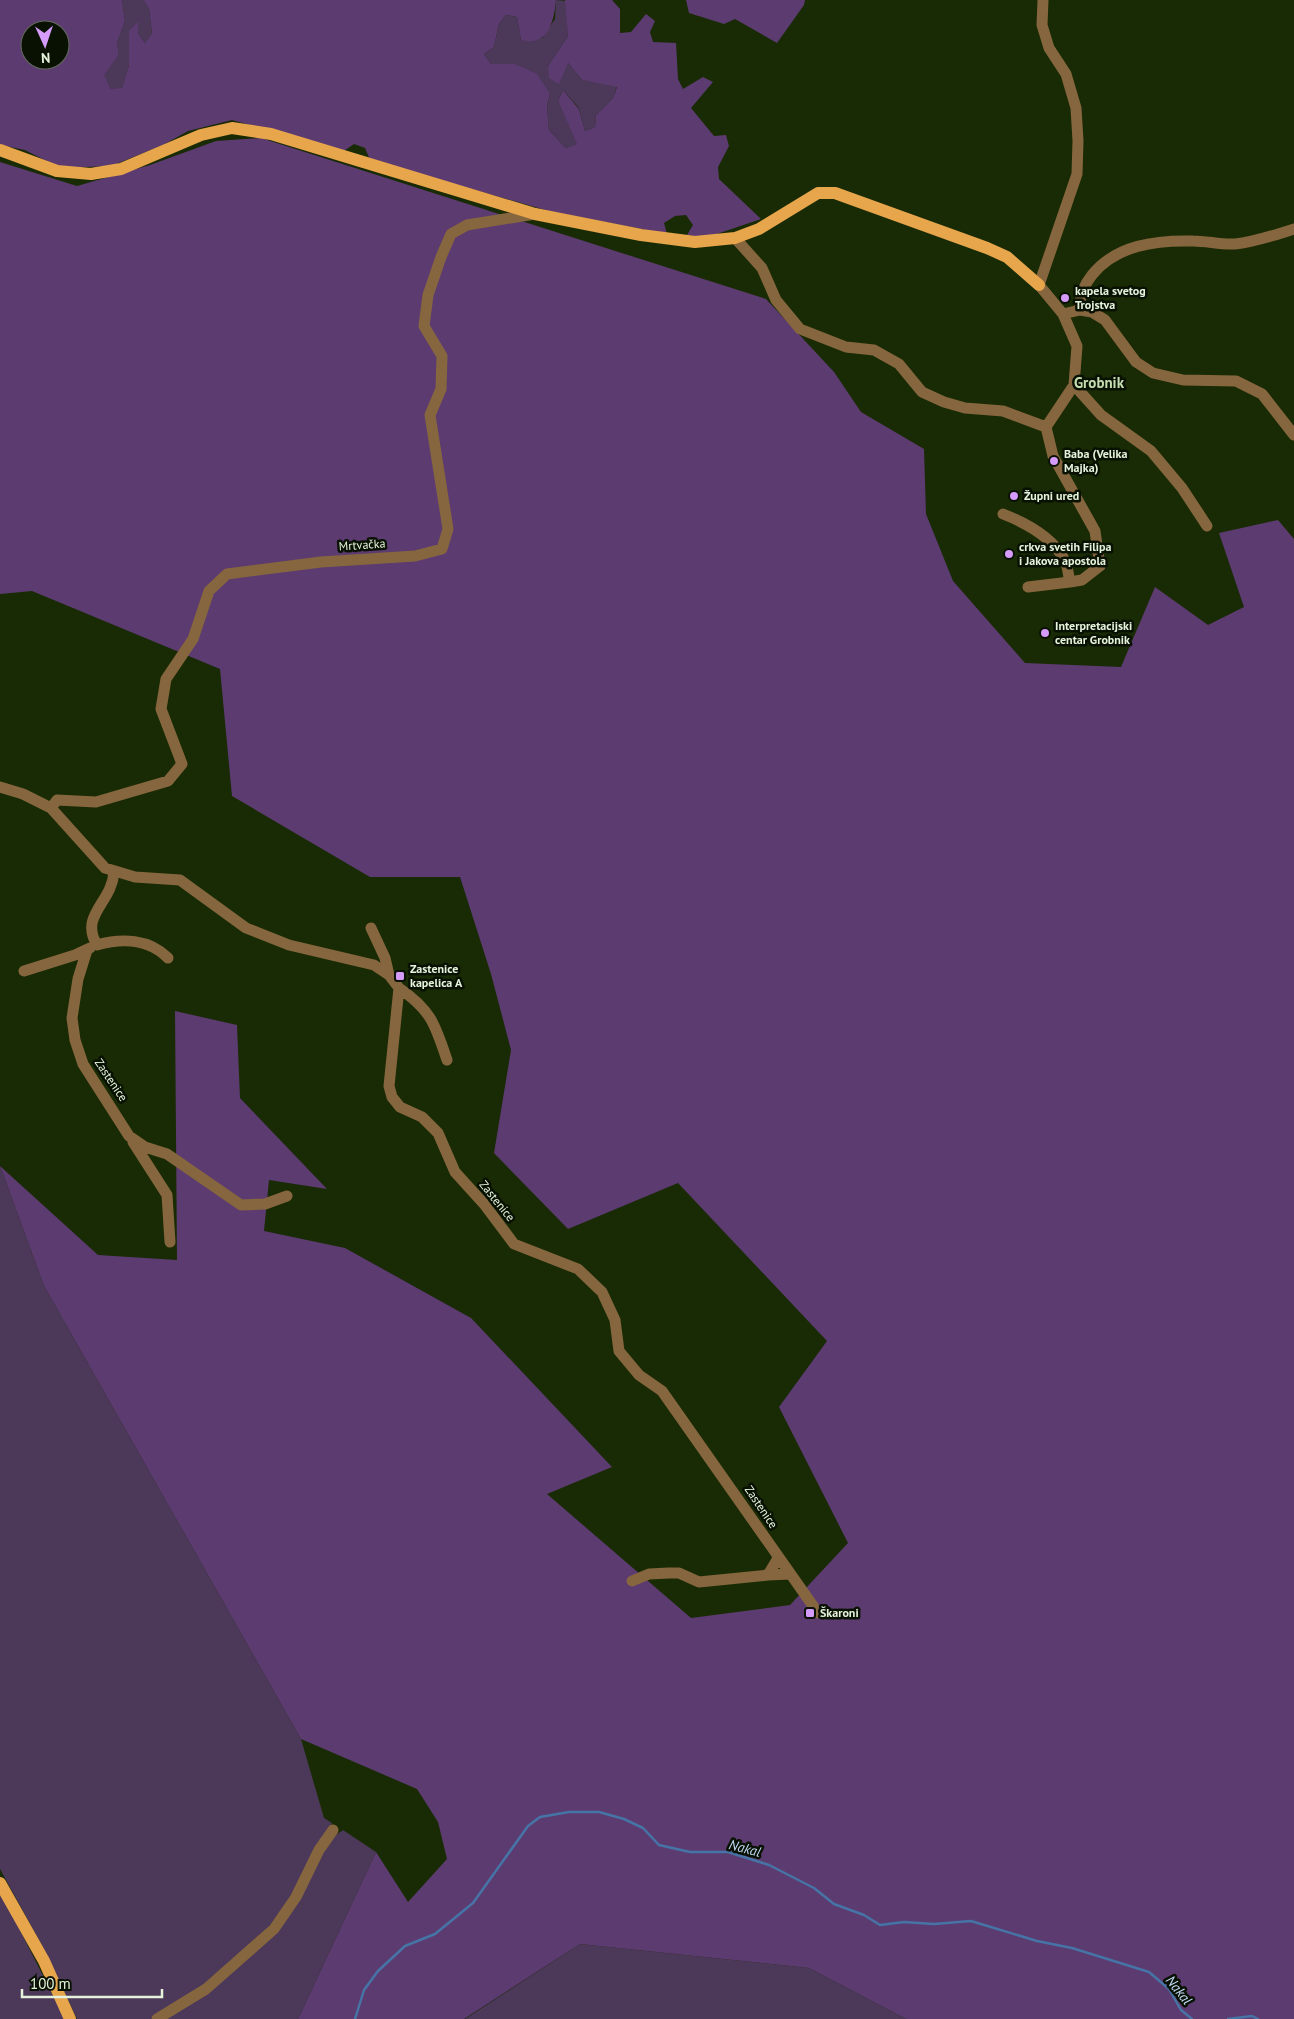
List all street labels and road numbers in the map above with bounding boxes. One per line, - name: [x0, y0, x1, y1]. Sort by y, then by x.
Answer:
- street label: Mrtvačka: [338, 535, 386, 554]
- street label: Zastenice: [92, 1055, 131, 1104]
- street label: Zastenice: [476, 1177, 518, 1224]
- street label: Zastenice: [742, 1482, 781, 1531]

